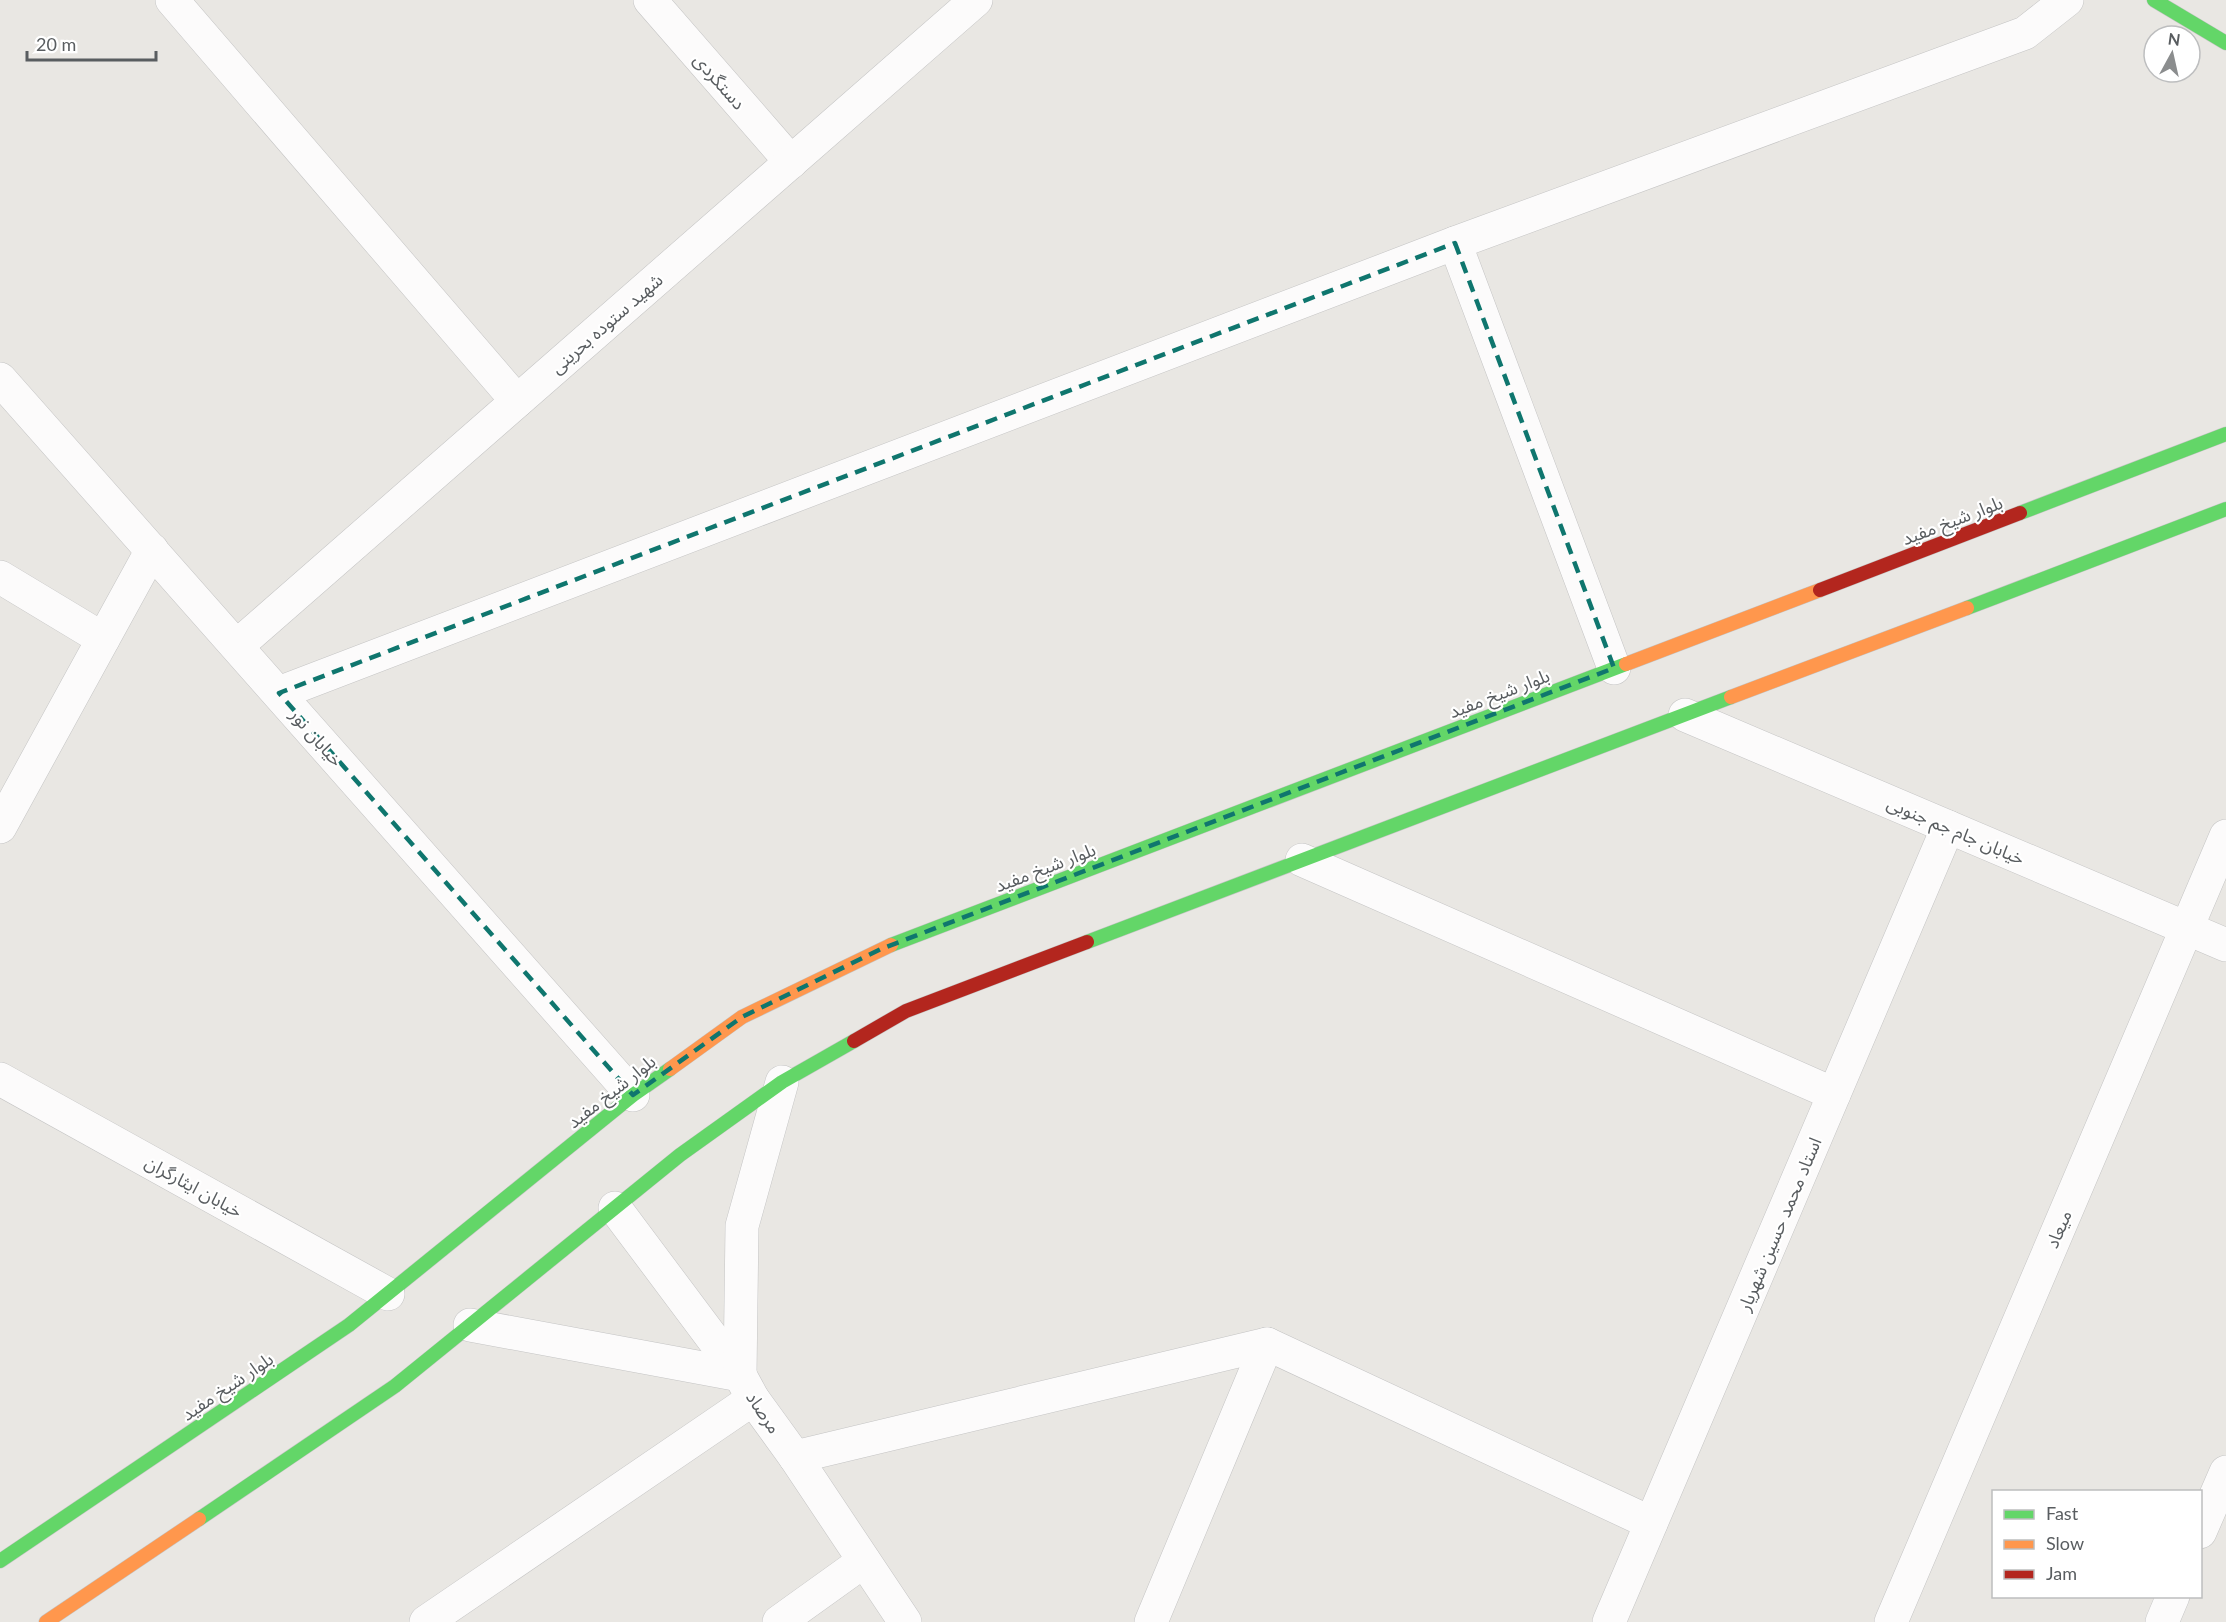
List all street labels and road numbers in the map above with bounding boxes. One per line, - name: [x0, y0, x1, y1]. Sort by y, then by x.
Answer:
- street label: دستگردی: [689, 48, 750, 114]
- street label: شهید ستوده بحرینی: [545, 268, 667, 379]
- street label: بلوار شیخ مفید: [1899, 491, 2007, 552]
- street label: بلوار شیخ مفید: [1446, 664, 1554, 725]
- street label: خیابان نور: [284, 703, 348, 771]
- street label: خیابان جام جم جنوبی: [1882, 791, 2028, 873]
- street label: بلوار شیخ مفید: [992, 838, 1100, 899]
- street label: بلوار شیخ مفید: [562, 1050, 661, 1135]
- street label: استاد محمد حسین شهریار: [1732, 1134, 1826, 1315]
- street label: خیابان ایثارگران: [141, 1150, 246, 1223]
- street label: میعاد: [2040, 1207, 2076, 1251]
- street label: بلوار شیخ مفید: [177, 1347, 279, 1427]
- street label: مرصاد: [741, 1387, 786, 1438]

